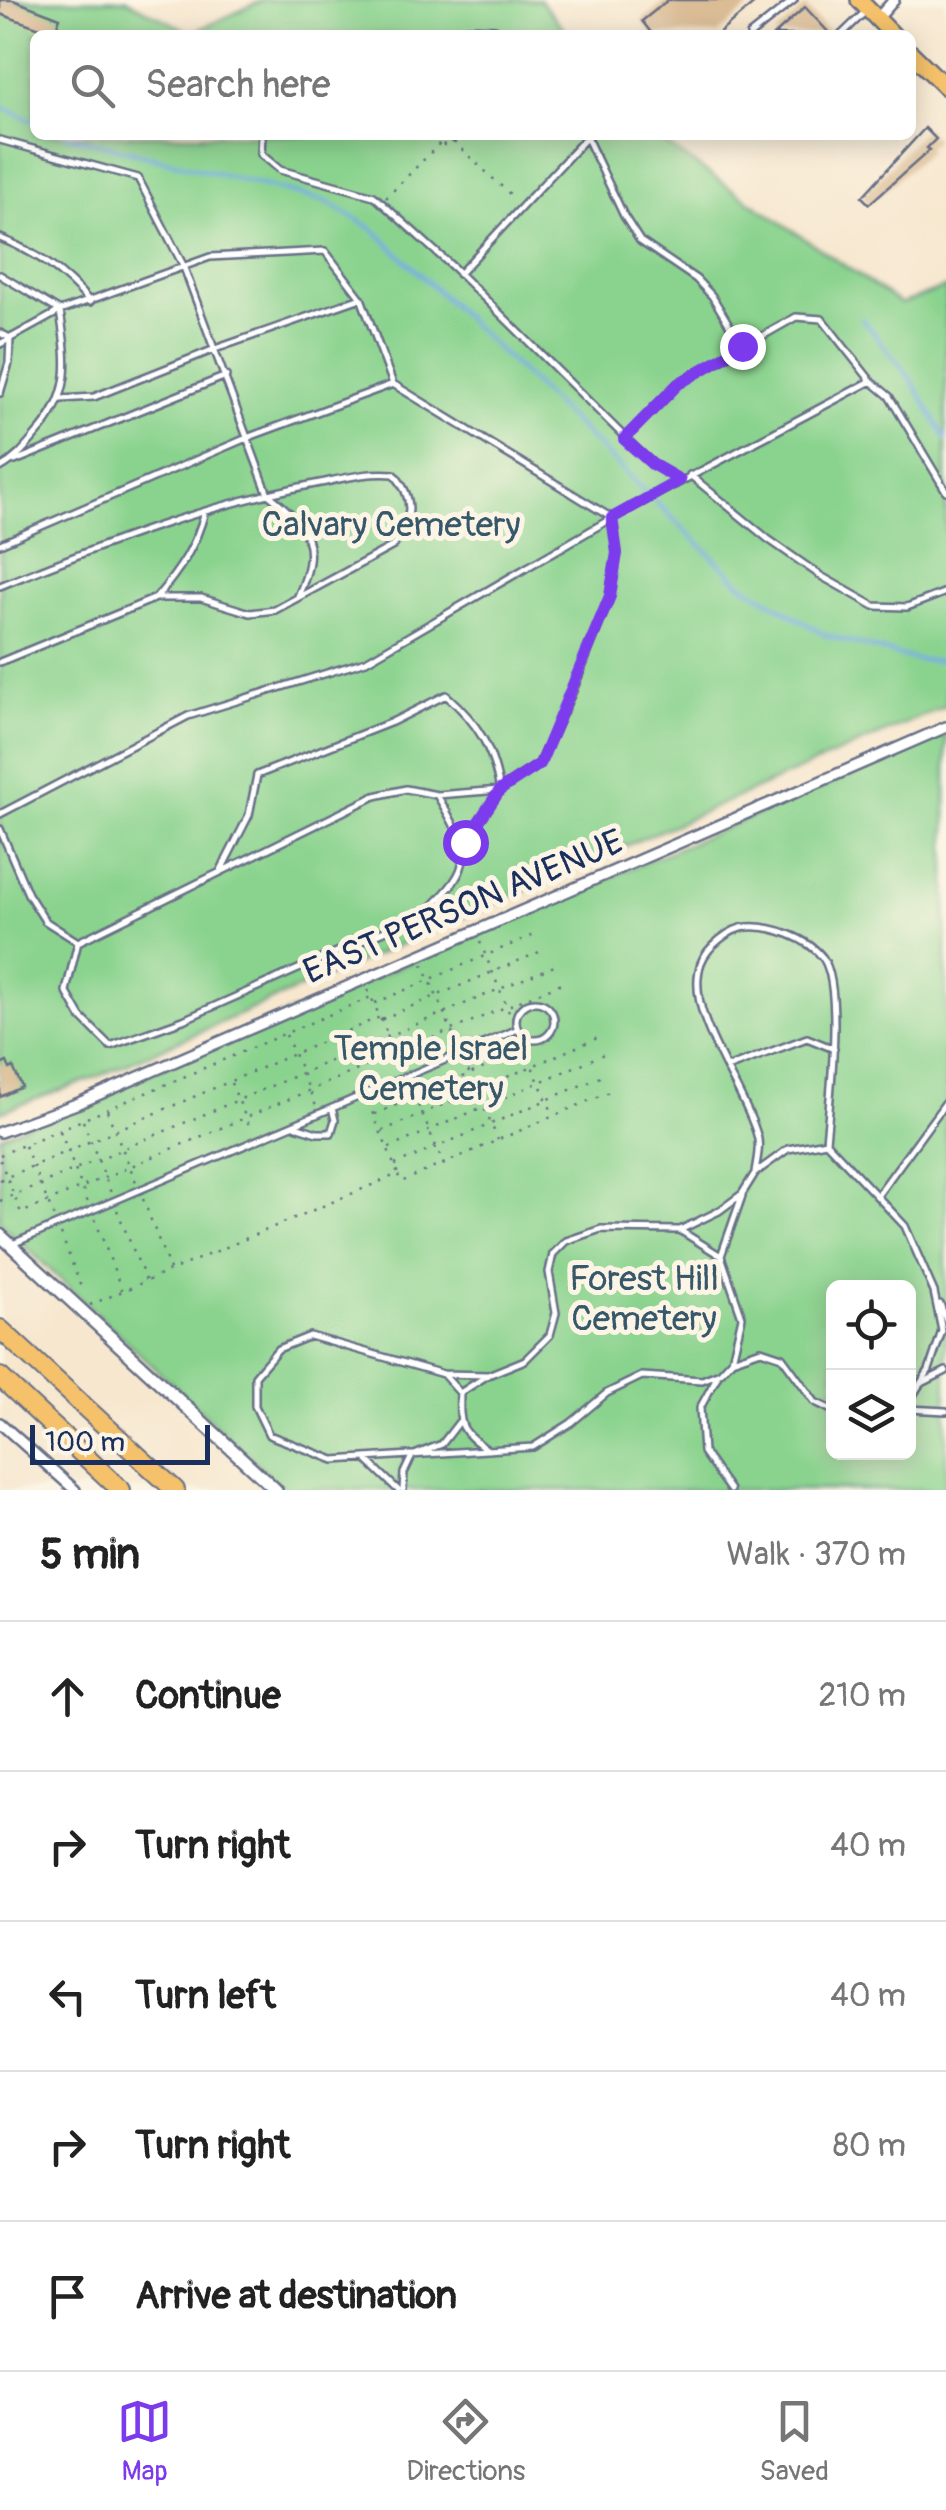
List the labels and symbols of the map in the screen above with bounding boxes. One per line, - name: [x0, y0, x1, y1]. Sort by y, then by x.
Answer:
- route end: [720, 324, 766, 370]
- park label: Calvary Cemetery: [262, 503, 520, 547]
- street label: EAST PERSON AVENUE: [297, 820, 630, 994]
- route start: [443, 820, 489, 866]
- park label: Temple Israel Cemetery: [334, 1027, 528, 1111]
- park label: Forest Hill Cemetery: [569, 1257, 719, 1341]
- scale bar: [30, 1420, 210, 1464]

